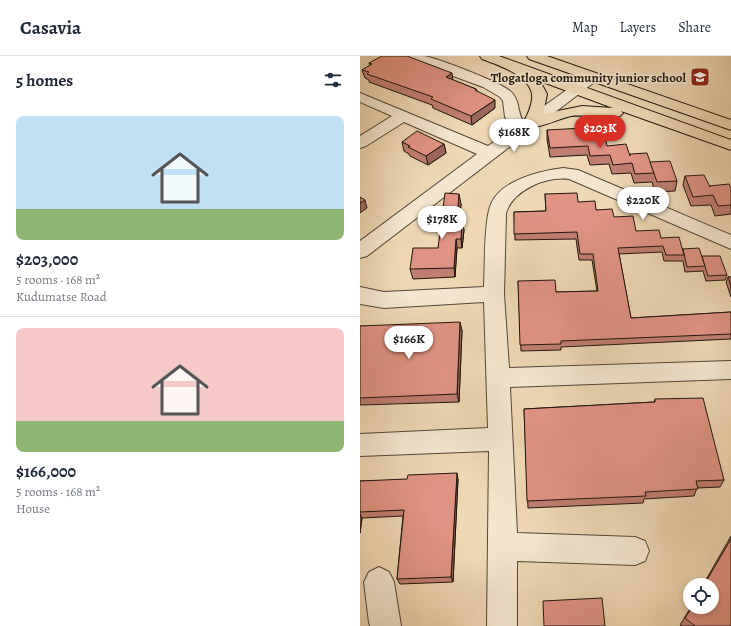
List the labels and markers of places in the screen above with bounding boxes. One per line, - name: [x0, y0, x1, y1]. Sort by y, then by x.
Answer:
- school or university icon: Tlogatloga community junior school: [689, 66, 711, 88]
- place label: Tlogatloga community junior school: [491, 69, 687, 86]
- pin: $203K: [572, 115, 628, 149]
- pin: $168K: [486, 119, 542, 153]
- pin: $220K: [615, 187, 671, 221]
- pin: $178K: [414, 206, 470, 240]
- pin: $166K: [381, 326, 437, 360]

